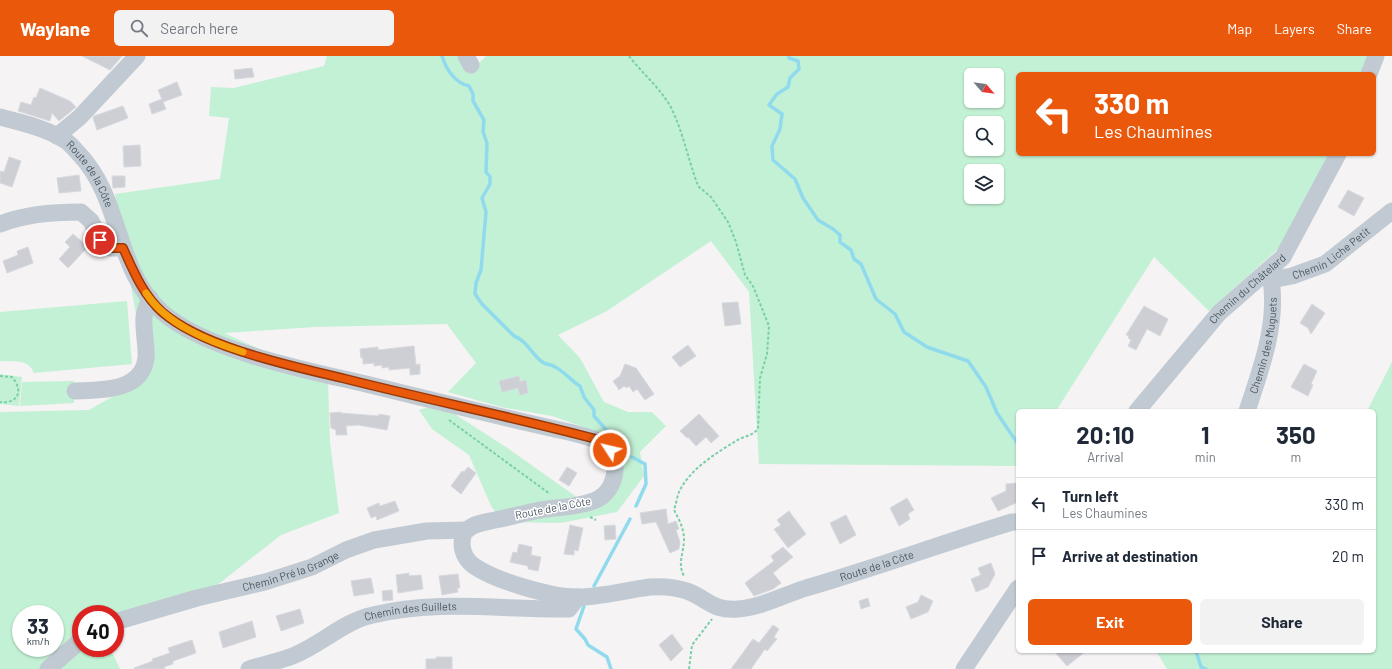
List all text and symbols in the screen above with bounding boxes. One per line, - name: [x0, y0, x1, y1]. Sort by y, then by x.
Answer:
- search box: [114, 10, 394, 46]
- text: Waylane: [20, 17, 90, 40]
- icon: search: [128, 17, 150, 39]
- text: Search here: [160, 19, 238, 37]
- text: Map: [1227, 20, 1252, 37]
- text: Layers: [1274, 20, 1315, 37]
- text: Share: [1337, 20, 1372, 37]
- north arrow: [964, 68, 1004, 108]
- map controls: [964, 68, 1004, 204]
- text: 330 m: [1094, 86, 1169, 120]
- icon: left: [1028, 88, 1080, 140]
- button: search: [964, 116, 1004, 156]
- text: Les Chaumines: [1094, 120, 1213, 142]
- street label: Route de la Côte: [64, 138, 116, 209]
- button: layers: [964, 164, 1004, 204]
- pin: [83, 223, 117, 257]
- street label: Chemin Liche Petit: [1290, 224, 1372, 281]
- icon: arrive: [89, 229, 111, 251]
- street label: Chemin du Châtelard: [1206, 251, 1288, 326]
- street label: Chemin des Muguets: [1246, 297, 1279, 395]
- text: 20:10: [1076, 420, 1134, 449]
- text: 1: [1201, 420, 1209, 449]
- text: 350: [1276, 420, 1316, 449]
- position arrow: [589, 429, 631, 471]
- text: Arrival: [1087, 449, 1124, 465]
- text: min: [1195, 449, 1216, 465]
- text: m: [1290, 449, 1301, 465]
- text: Turn left: [1062, 487, 1118, 505]
- icon: left: [1028, 493, 1050, 515]
- street label: Route de la Côte: [514, 494, 592, 521]
- text: 330 m: [1325, 495, 1364, 513]
- text: Les Chaumines: [1062, 505, 1148, 521]
- icon: arrive: [1028, 545, 1050, 567]
- street label: Route de la Côte: [838, 547, 915, 583]
- text: Arrive at destination: [1062, 547, 1198, 565]
- text: 20 m: [1332, 547, 1364, 565]
- street label: Chemin Pré la Grange: [241, 548, 341, 593]
- street label: Chemin des Guillets: [363, 599, 457, 623]
- button: Exit: [1028, 599, 1192, 645]
- button: Share: [1200, 599, 1364, 645]
- speed limit sign: 40: [72, 605, 124, 657]
- text: 33: [27, 614, 49, 638]
- text: km/h: [27, 635, 49, 647]

